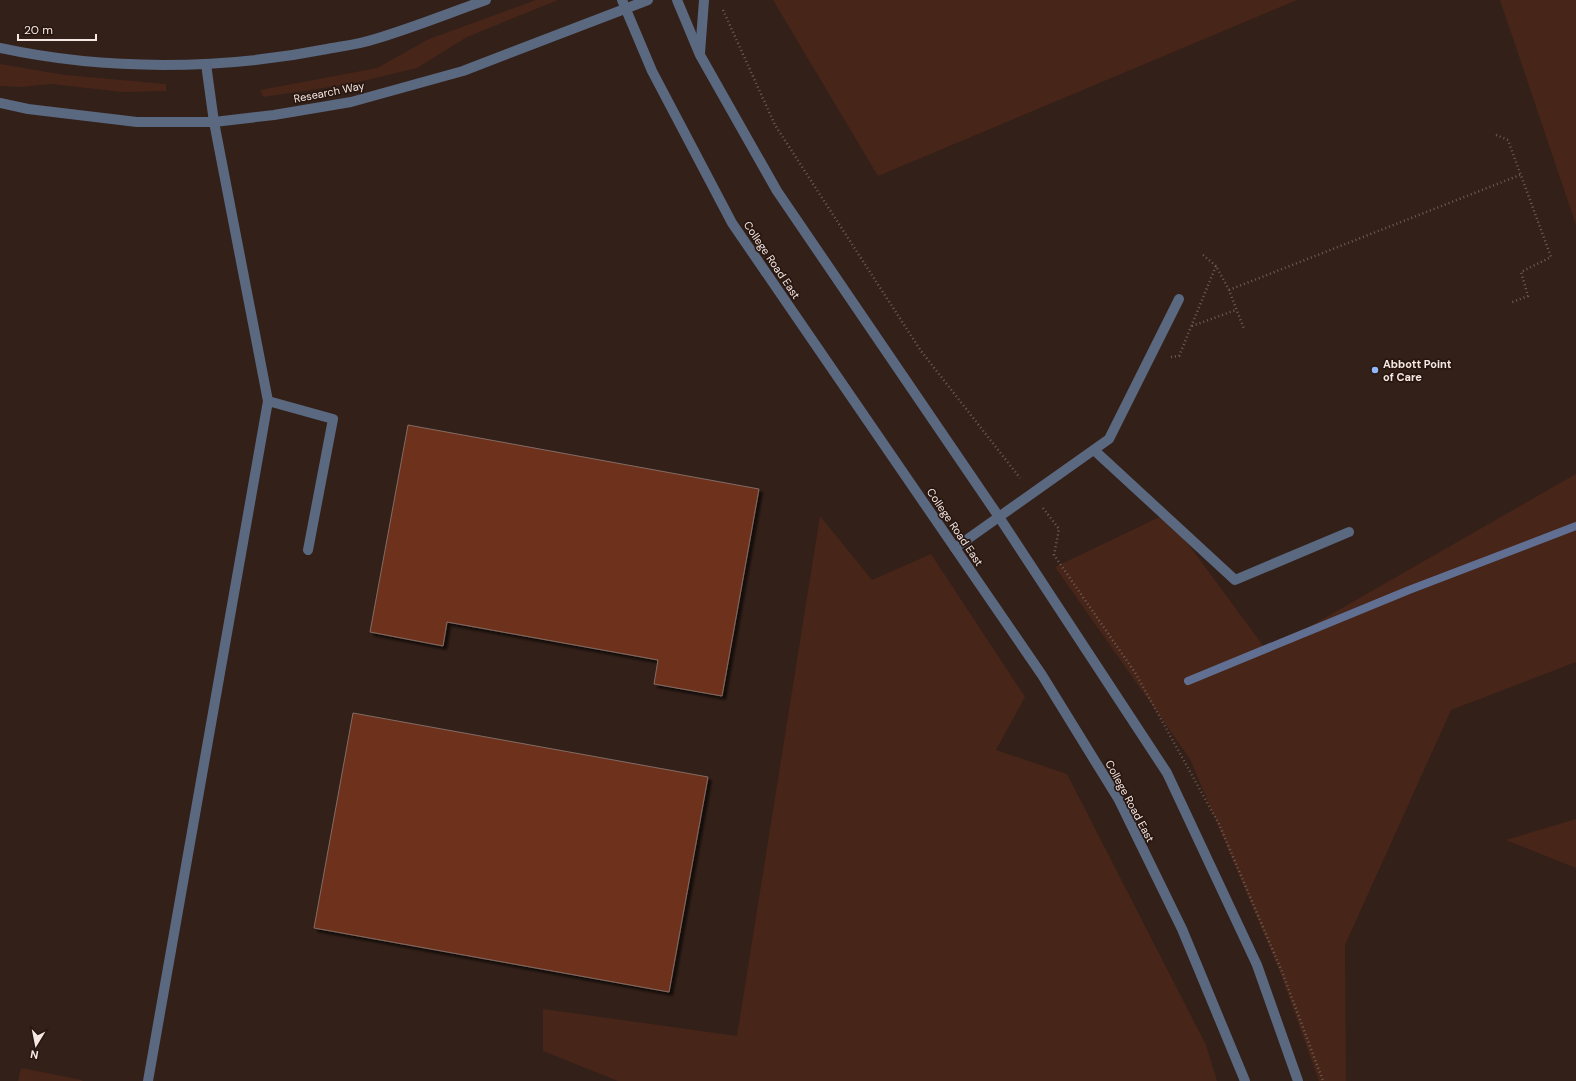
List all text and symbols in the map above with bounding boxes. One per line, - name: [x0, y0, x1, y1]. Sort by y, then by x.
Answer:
- scale bar: [18, 16, 96, 42]
- text: 20 m: [24, 22, 53, 38]
- street label: Research Way: [292, 78, 366, 106]
- street label: College Road East: [741, 218, 803, 302]
- place label: Abbott Point of Care: [1383, 357, 1452, 384]
- marker: Abbott Point of Care: [1370, 365, 1380, 375]
- street label: College Road East: [924, 485, 986, 569]
- street label: College Road East: [1102, 758, 1158, 844]
- north arrow: [16, 1025, 56, 1065]
- text: N: [29, 1047, 39, 1062]

